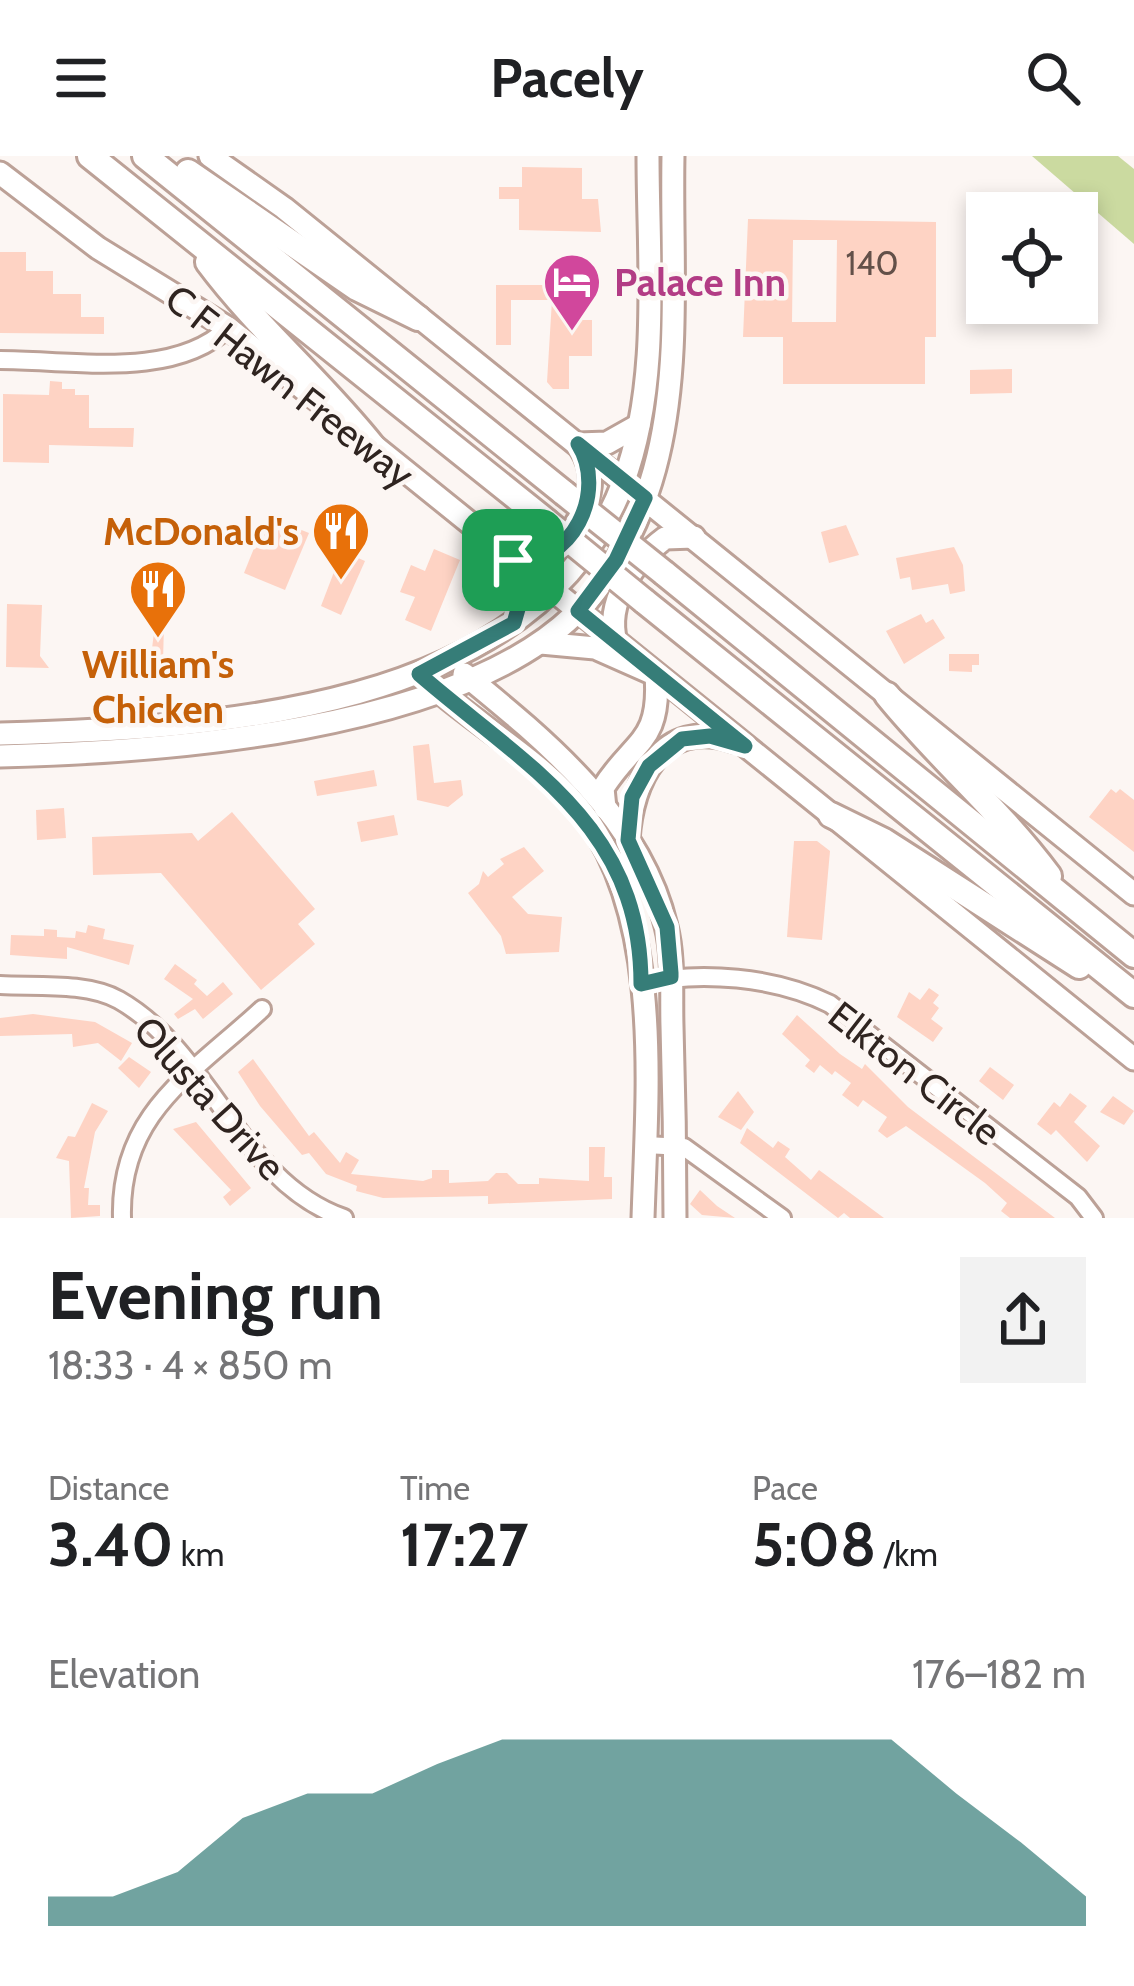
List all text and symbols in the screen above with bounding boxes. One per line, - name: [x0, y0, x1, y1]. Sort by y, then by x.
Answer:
- icon: menu: [48, 45, 114, 111]
- text: Pacely: [490, 45, 644, 111]
- icon: search: [1020, 45, 1086, 111]
- map controls: [966, 192, 1098, 324]
- button: locate: [966, 192, 1098, 324]
- house number: 140: [846, 243, 898, 283]
- hotel icon: Palace Inn: [541, 251, 603, 333]
- place label: Palace Inn: [614, 258, 786, 306]
- street label: C F Hawn Freeway: [156, 274, 424, 498]
- restaurant icon: McDonald's: [310, 500, 372, 582]
- place label: McDonald's: [103, 507, 299, 555]
- pin: [462, 509, 564, 611]
- icon: arrive: [480, 527, 546, 593]
- restaurant icon: William's Chicken: [127, 558, 189, 640]
- place label: William's Chicken: [82, 640, 234, 733]
- street label: Elkton Circle: [819, 991, 1011, 1155]
- street label: Olusta Drive: [124, 1006, 296, 1190]
- text: Evening run: [48, 1255, 383, 1336]
- button: share: [960, 1257, 1086, 1383]
- text: 18:33 · 4 × 850 m: [48, 1341, 332, 1389]
- text: Distance: [48, 1468, 169, 1508]
- text: Time: [400, 1468, 470, 1508]
- text: Pace: [752, 1468, 818, 1508]
- text: 3.40: [48, 1508, 173, 1581]
- text: 17:27: [400, 1508, 528, 1581]
- text: 5:08: [752, 1508, 876, 1581]
- text: km: [173, 1534, 224, 1574]
- text: /km: [876, 1534, 938, 1574]
- text: Elevation: [48, 1650, 200, 1698]
- text: 176–182 m: [912, 1650, 1086, 1698]

